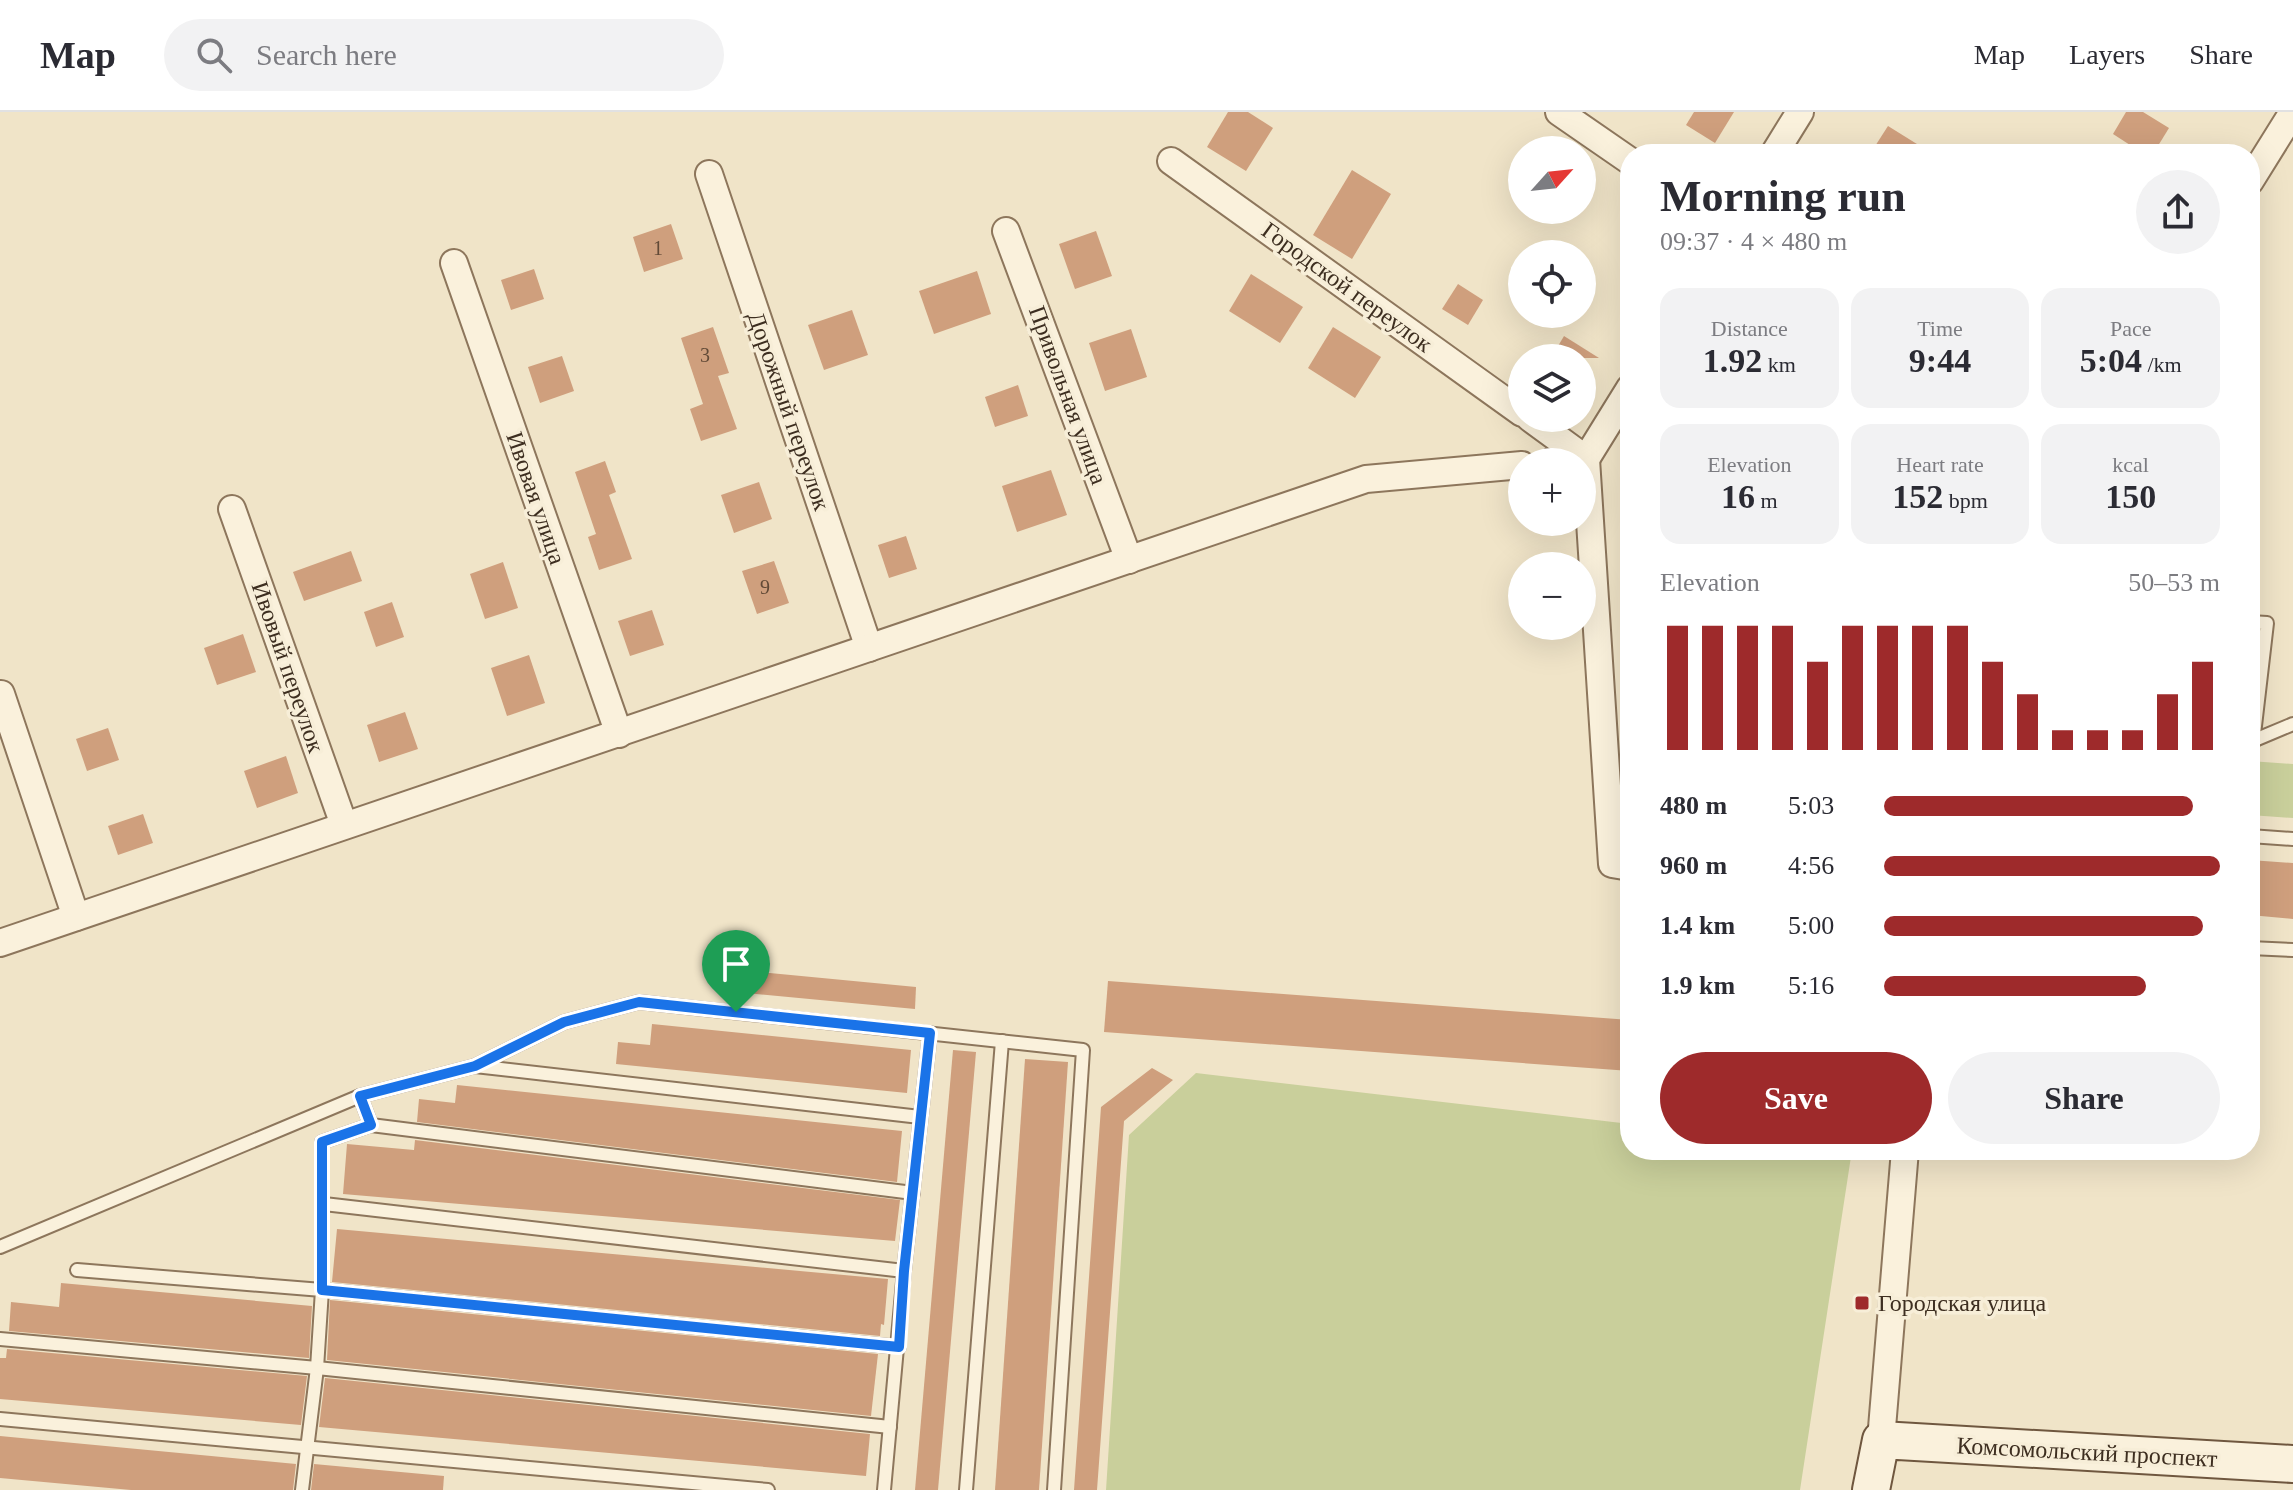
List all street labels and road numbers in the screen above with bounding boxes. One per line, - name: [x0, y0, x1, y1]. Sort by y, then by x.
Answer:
- street label: Городской переулок: [1257, 217, 1437, 357]
- street label: Привольная улица: [1024, 302, 1112, 488]
- street label: Дорожный переулок: [743, 308, 835, 514]
- street label: Ивовая улица: [501, 428, 571, 568]
- street label: Ивовый переулок: [247, 578, 330, 756]
- street label: Комсомольский проспект: [1956, 1432, 2218, 1472]

